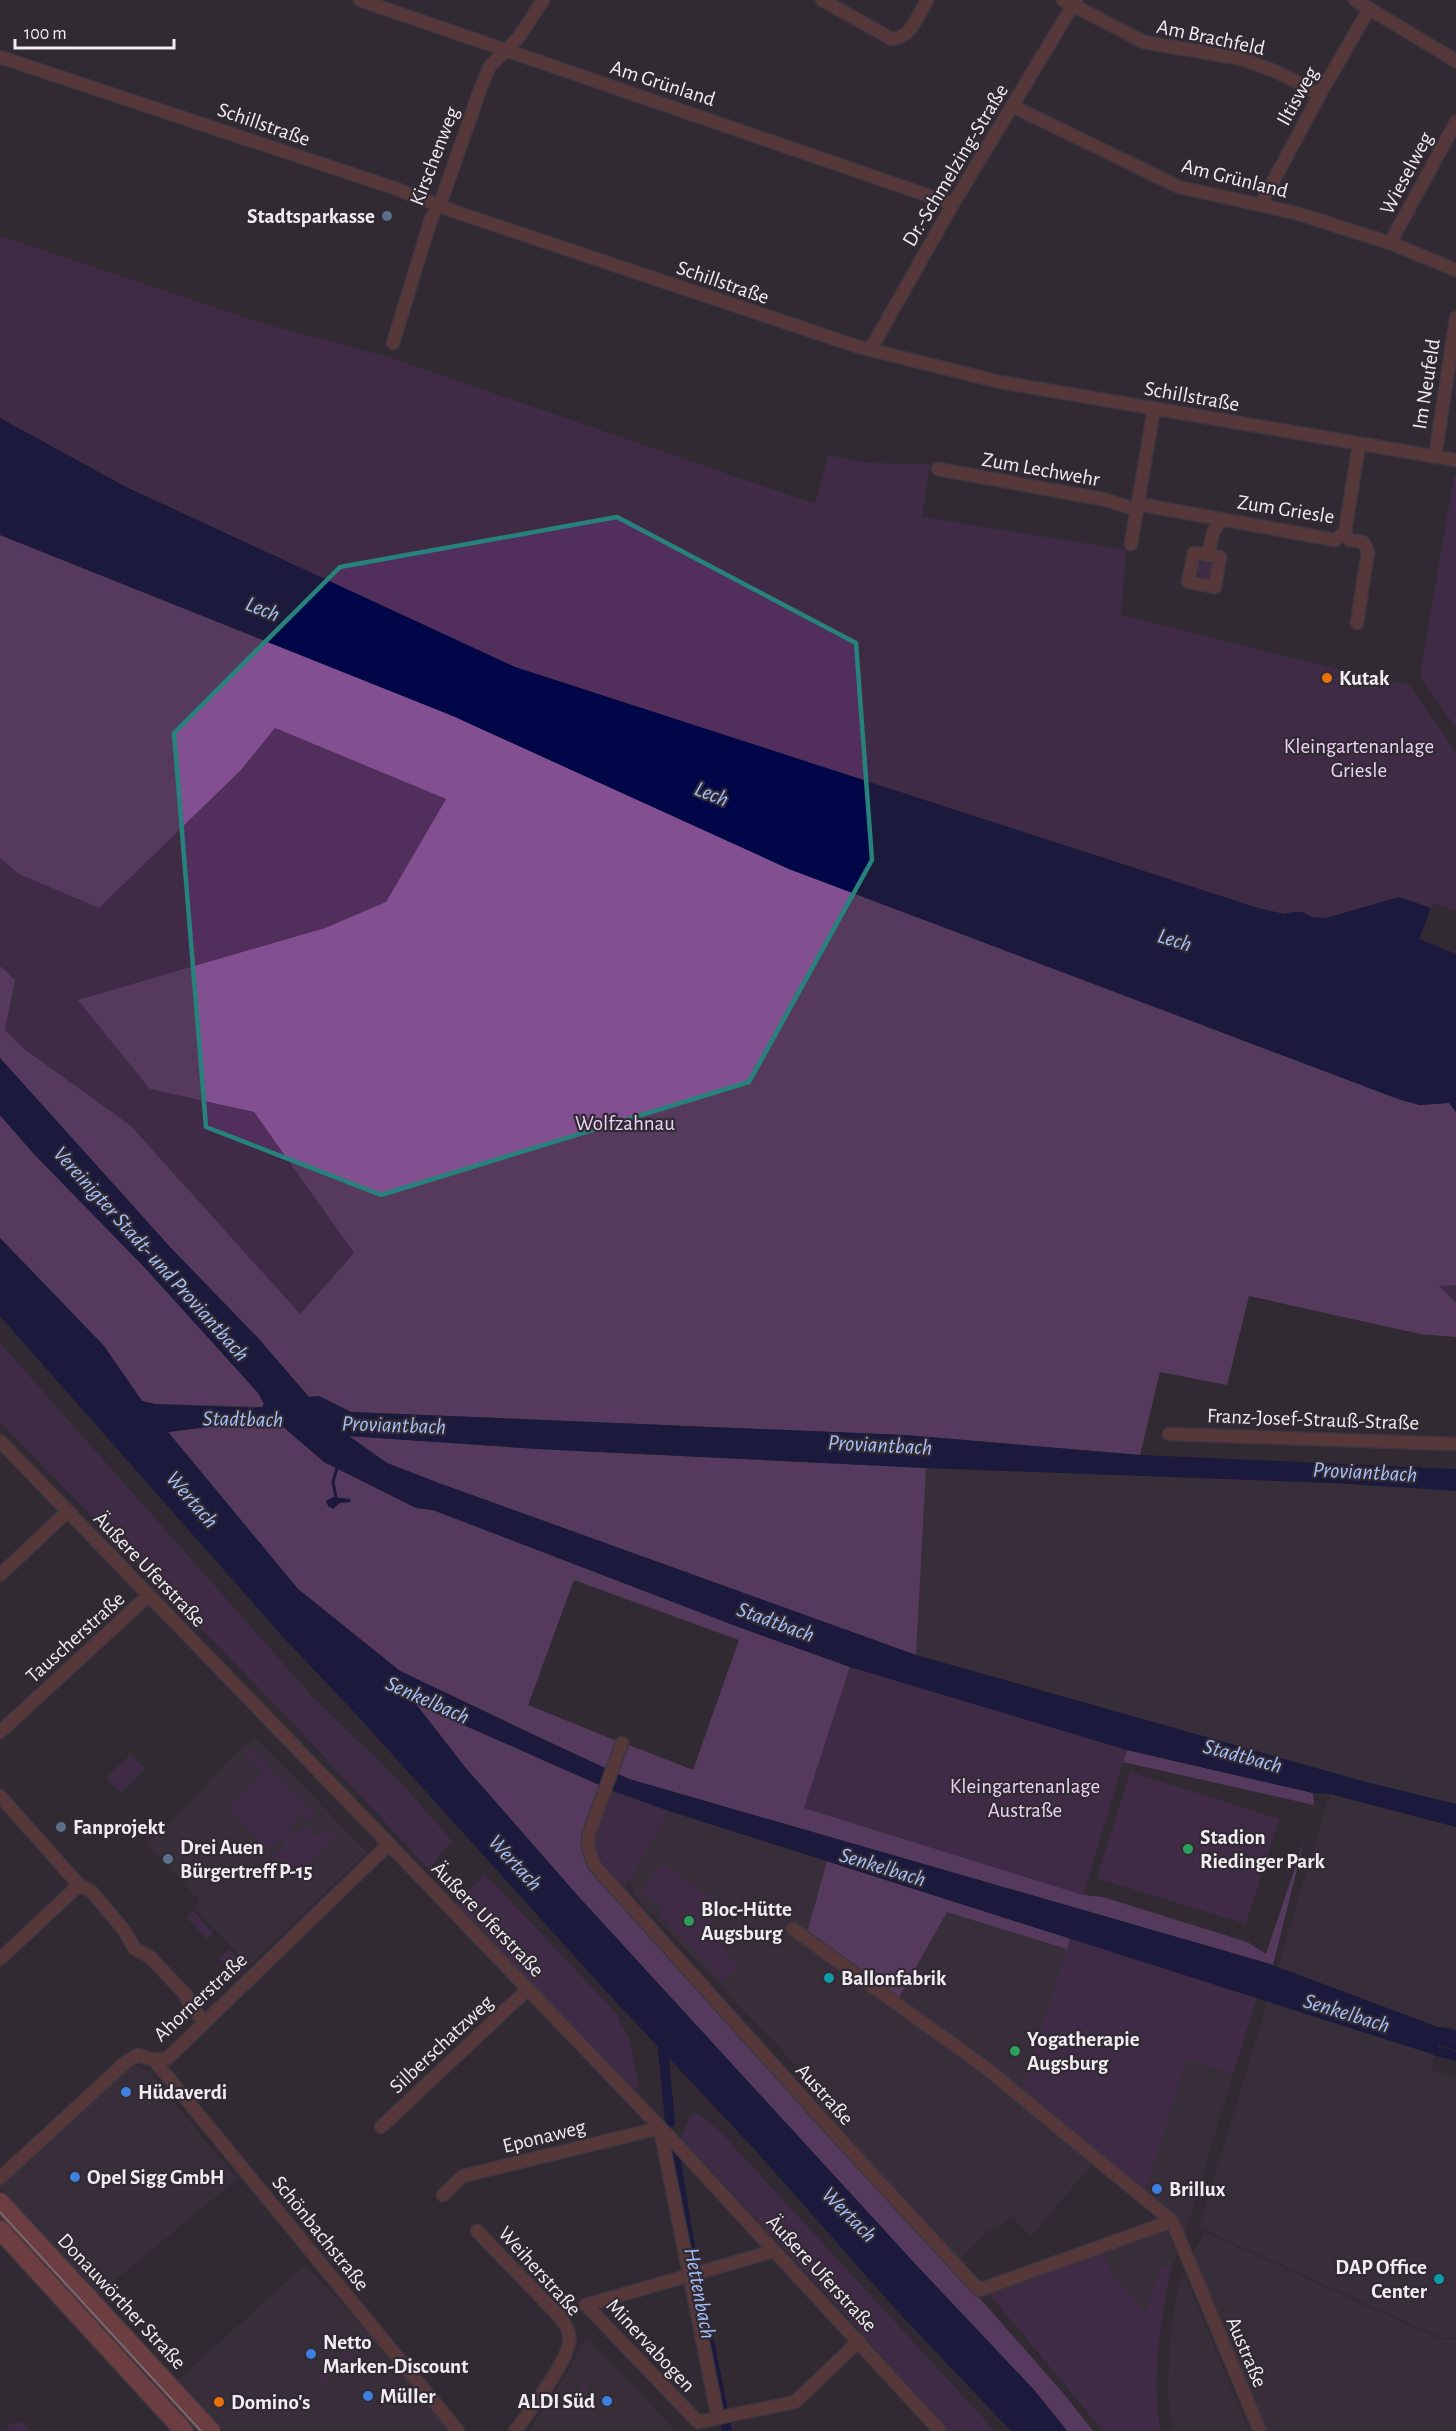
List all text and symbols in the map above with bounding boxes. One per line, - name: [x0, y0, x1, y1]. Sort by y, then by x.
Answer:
- scale bar: [15, 12, 174, 50]
- street label: Am Brachfeld: [1155, 16, 1267, 59]
- text: 100 m: [24, 25, 67, 43]
- street label: Am Grünland: [608, 57, 718, 110]
- street label: Iltisweg: [1273, 63, 1322, 129]
- street label: Dr.-Schmelzing-Straße: [899, 80, 1012, 250]
- street label: Schillstraße: [215, 99, 313, 150]
- street label: Kirschenweg: [406, 103, 463, 208]
- street label: Wieselweg: [1376, 128, 1437, 218]
- street label: Am Grünland: [1180, 155, 1290, 202]
- place label: Stadtsparkasse: [247, 206, 375, 227]
- marker: Stadtsparkasse: [380, 209, 394, 223]
- street label: Schillstraße: [674, 257, 772, 308]
- street label: Im Neufeld: [1409, 337, 1444, 431]
- street label: Schillstraße: [1143, 378, 1241, 415]
- street label: Zum Lechwehr: [980, 449, 1102, 490]
- street label: Zum Griesle: [1236, 491, 1336, 528]
- water label: Lech: [242, 592, 283, 626]
- place label: Kutak: [1339, 668, 1390, 689]
- marker: Kutak: [1320, 671, 1334, 685]
- park label: Kleingartenanlage Griesle: [1284, 736, 1434, 781]
- water label: Lech: [691, 777, 732, 811]
- water label: Lech: [1155, 924, 1194, 956]
- park label: Wolfzahnau: [575, 1113, 675, 1134]
- water label: Vereinigter Stadt- und Proviantbach: [49, 1142, 253, 1365]
- street label: Franz-Josef-Strauß-Straße: [1207, 1405, 1419, 1434]
- water label: Stadtbach: [202, 1407, 283, 1431]
- water label: Proviantbach: [341, 1412, 447, 1438]
- water label: Proviantbach: [827, 1431, 933, 1459]
- water label: Proviantbach: [1312, 1458, 1418, 1486]
- water label: Wertach: [162, 1467, 223, 1532]
- street label: Äußere Uferstraße: [90, 1507, 210, 1631]
- street label: Tauscherstraße: [22, 1588, 129, 1687]
- water label: Stadtbach: [734, 1598, 817, 1646]
- water label: Senkelbach: [383, 1672, 473, 1728]
- water label: Stadtbach: [1201, 1735, 1285, 1777]
- park label: Kleingartenanlage Austraße: [950, 1776, 1100, 1821]
- place label: Fanprojekt: [73, 1817, 165, 1838]
- marker: Fanprojekt: [54, 1820, 68, 1834]
- place label: Stadion Riedinger Park: [1200, 1827, 1325, 1872]
- water label: Wertach: [484, 1831, 546, 1895]
- place label: Drei Auen Bürgertreff P-15: [180, 1837, 313, 1882]
- marker: Stadion Riedinger Park: [1181, 1842, 1195, 1856]
- water label: Senkelbach: [837, 1843, 928, 1890]
- marker: Drei Auen Bürgertreff P-15: [161, 1852, 175, 1866]
- street label: Äußere Uferstraße: [428, 1857, 548, 1981]
- place label: Bloc-Hütte Augsburg: [701, 1899, 792, 1944]
- marker: Bloc-Hütte Augsburg: [682, 1914, 696, 1928]
- street label: Ahornerstraße: [150, 1949, 251, 2046]
- place label: Ballonfabrik: [841, 1968, 947, 1989]
- marker: Ballonfabrik: [822, 1971, 836, 1985]
- water label: Senkelbach: [1301, 1989, 1392, 2036]
- street label: Silberschatzweg: [386, 1991, 498, 2097]
- place label: Yogatherapie Augsburg: [1027, 2029, 1140, 2074]
- marker: Yogatherapie Augsburg: [1008, 2044, 1022, 2058]
- street label: Austraße: [792, 2060, 857, 2129]
- place label: Hüdaverdi: [138, 2082, 227, 2103]
- marker: Hüdaverdi: [119, 2085, 133, 2099]
- street label: Eponaweg: [500, 2116, 589, 2157]
- place label: Opel Sigg GmbH: [87, 2167, 224, 2188]
- marker: Opel Sigg GmbH: [68, 2170, 82, 2184]
- street label: Schönbachstraße: [268, 2172, 373, 2295]
- place label: Brillux: [1169, 2179, 1226, 2200]
- marker: Brillux: [1150, 2182, 1164, 2196]
- water label: Wertach: [818, 2183, 881, 2246]
- street label: Äußere Uferstraße: [762, 2210, 882, 2336]
- street label: Weiherstraße: [494, 2223, 585, 2320]
- street label: Donauwörther Straße: [54, 2229, 190, 2373]
- water label: Hettenbach: [680, 2246, 720, 2341]
- place label: DAP Office Center: [1335, 2257, 1428, 2302]
- marker: DAP Office Center: [1432, 2272, 1446, 2286]
- street label: Minervabogen: [602, 2295, 699, 2396]
- street label: Austraße: [1222, 2314, 1271, 2391]
- place label: Netto Marken-Discount: [323, 2332, 468, 2377]
- marker: Netto Marken-Discount: [304, 2347, 318, 2361]
- place label: Müller: [380, 2386, 436, 2407]
- marker: Müller: [361, 2389, 375, 2403]
- place label: ALDI Süd: [518, 2391, 595, 2412]
- place label: Domino's: [231, 2392, 310, 2413]
- marker: ALDI Süd: [600, 2394, 614, 2408]
- marker: Domino's: [212, 2395, 226, 2409]

